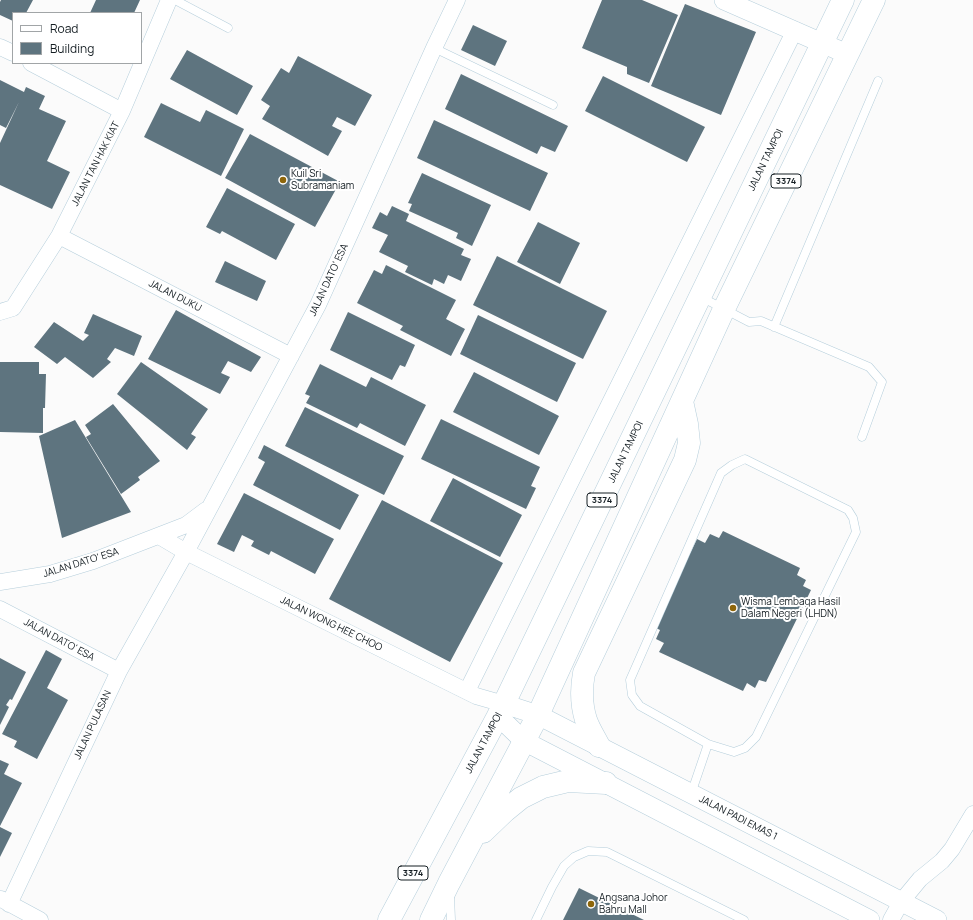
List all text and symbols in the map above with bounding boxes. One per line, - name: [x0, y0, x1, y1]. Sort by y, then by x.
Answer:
- legend: [12, 12, 142, 64]
- text: Road: [50, 20, 78, 37]
- text: Building: [50, 40, 94, 57]
- street label: JALAN TAN HAK KIAT: [70, 120, 122, 208]
- street label: JALAN TAMPOI: [746, 127, 786, 193]
- place label: Kuil Sri Subramaniam: [291, 168, 354, 192]
- road number: 3374: [771, 174, 801, 188]
- marker: Kuil Sri Subramaniam: [278, 175, 288, 185]
- street label: JALAN DATO' ESA: [307, 242, 351, 318]
- street label: JALAN DUKU: [147, 278, 203, 314]
- street label: JALAN TAMPOI: [606, 419, 646, 485]
- road number: 3374: [587, 493, 617, 507]
- street label: JALAN DATO’ ESA: [42, 546, 120, 580]
- street label: JALAN WONG HEE CHOO: [278, 594, 384, 654]
- place label: Wisma Lembaga Hasil Dalam Negeri (LHDN): [741, 596, 840, 620]
- marker: Wisma Lembaga Hasil Dalam Negeri (LHDN): [728, 603, 738, 613]
- street label: JALAN DATO' ESA: [21, 616, 97, 664]
- street label: JALAN PULASAN: [72, 689, 114, 761]
- street label: JALAN TAMPOI: [463, 711, 505, 775]
- street label: JALAN PADI EMAS 1: [697, 793, 779, 843]
- road number: 3374: [398, 866, 428, 880]
- place label: Angsana Johor Bahru Mall: [599, 892, 668, 916]
- marker: Angsana Johor Bahru Mall: [586, 899, 596, 909]

